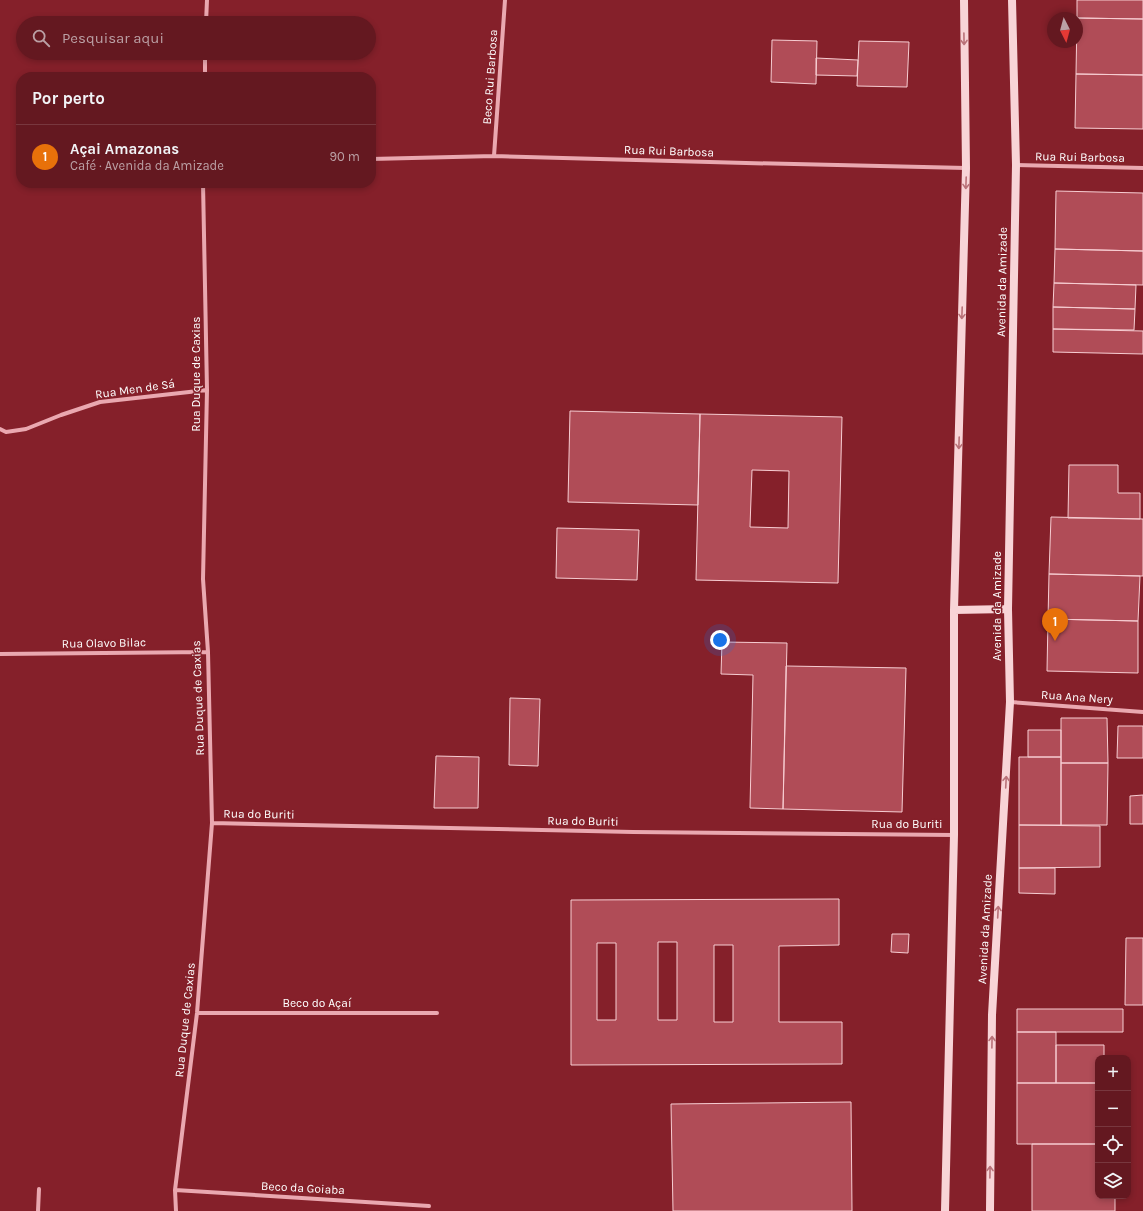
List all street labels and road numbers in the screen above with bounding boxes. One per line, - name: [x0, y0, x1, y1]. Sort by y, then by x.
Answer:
- street label: Beco Rui Barbosa: [480, 29, 500, 125]
- street label: Rua Rui Barbosa: [624, 142, 714, 160]
- street label: Rua Rui Barbosa: [1035, 149, 1125, 165]
- street label: Avenida da Amizade: [994, 227, 1010, 337]
- street label: Rua Duque de Caxias: [189, 316, 203, 432]
- street label: Rua Men de Sá: [94, 376, 176, 402]
- street label: Avenida da Amizade: [990, 551, 1004, 661]
- street label: Rua Olavo Bilac: [62, 635, 146, 651]
- street label: Rua Duque de Caxias: [189, 640, 207, 756]
- street label: Rua Ana Nery: [1041, 688, 1114, 707]
- street label: Rua do Buriti: [223, 806, 295, 822]
- street label: Rua do Buriti: [547, 813, 619, 829]
- street label: Rua do Buriti: [871, 817, 943, 831]
- street label: Avenida da Amizade: [975, 874, 995, 984]
- street label: Rua Duque de Caxias: [172, 962, 198, 1078]
- street label: Beco do Açaí: [282, 996, 352, 1010]
- street label: Beco da Goiaba: [261, 1179, 345, 1197]

